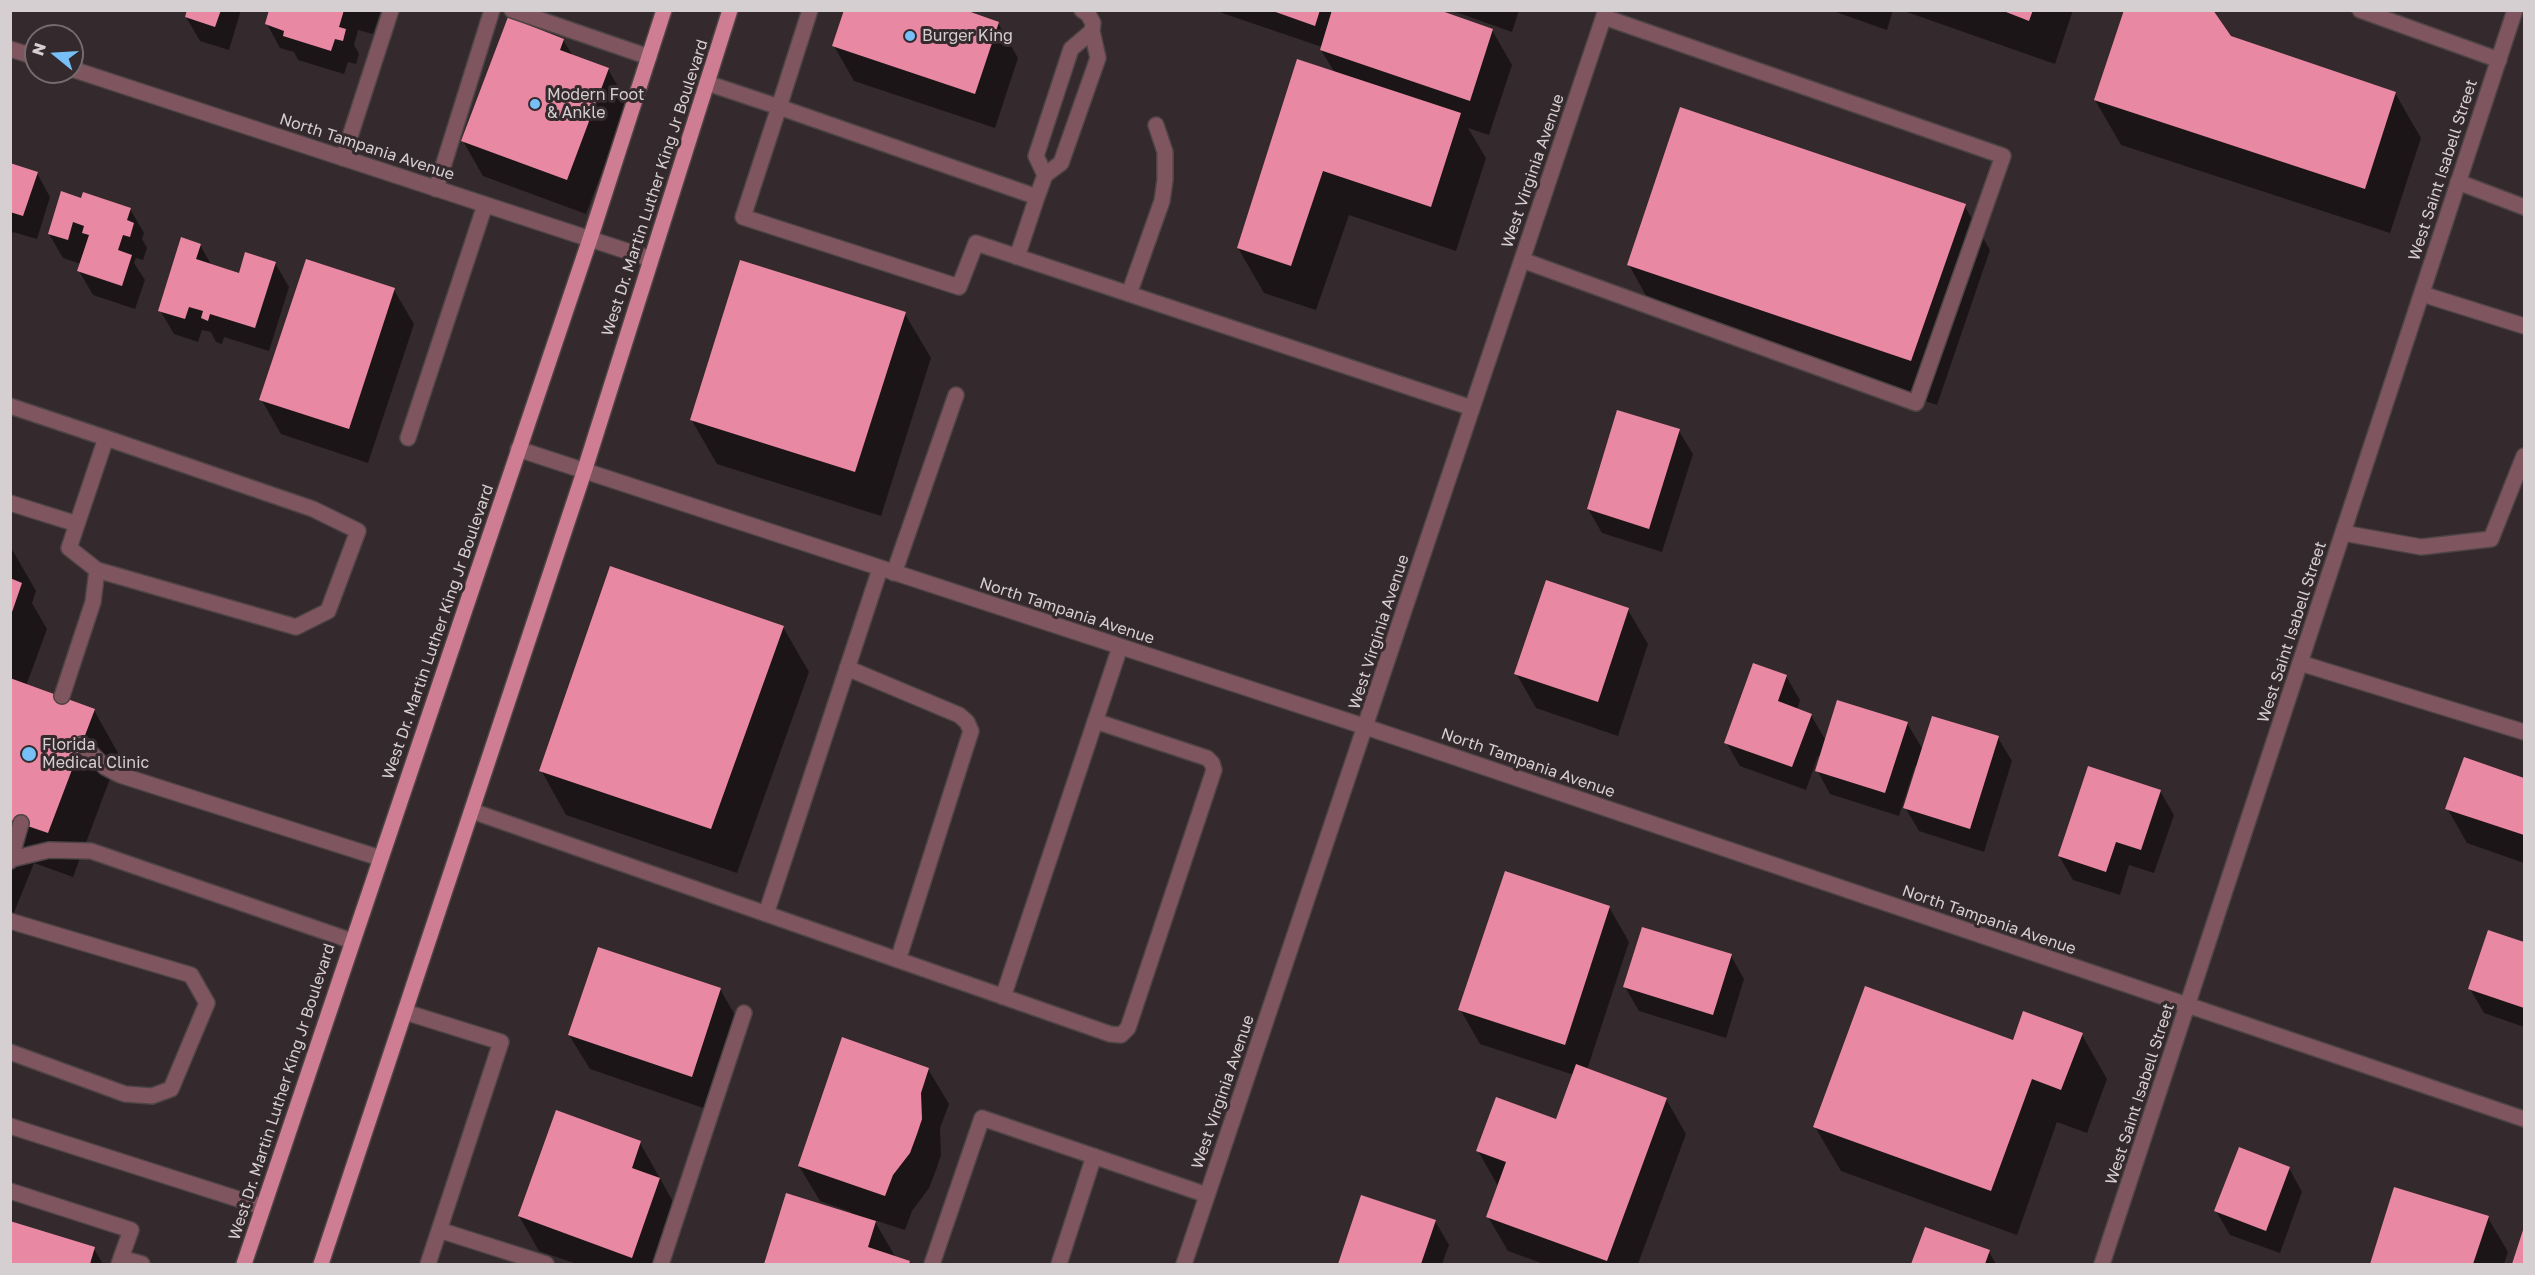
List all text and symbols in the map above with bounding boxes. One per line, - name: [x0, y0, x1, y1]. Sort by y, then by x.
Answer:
- north arrow: [24, 24, 84, 84]
- place label: Burger King: [922, 26, 1013, 46]
- marker: Burger King: [903, 29, 917, 43]
- street label: West Dr. Martin Luther King Jr Boulevard: [598, 37, 712, 339]
- text: N: [27, 40, 50, 58]
- street label: West Saint Isabell Street: [2405, 77, 2481, 263]
- place label: Modern Foot & Ankle: [547, 85, 645, 123]
- street label: West Virginia Avenue: [1498, 91, 1568, 251]
- marker: Modern Foot & Ankle: [528, 97, 542, 111]
- street label: North Tampania Avenue: [277, 110, 457, 184]
- street label: West Dr. Martin Luther King Jr Boulevard: [378, 482, 498, 782]
- street label: West Saint Isabell Street: [2254, 539, 2330, 725]
- street label: West Virginia Avenue: [1345, 552, 1413, 712]
- street label: North Tampania Avenue: [977, 574, 1157, 648]
- street label: North Tampania Avenue: [1438, 724, 1618, 802]
- place label: Florida Medical Clinic: [42, 735, 149, 773]
- marker: Florida Medical Clinic: [20, 745, 38, 763]
- street label: North Tampania Avenue: [1899, 881, 2079, 959]
- street label: West Dr. Martin Luther King Jr Boulevard: [225, 941, 339, 1243]
- street label: West Saint Isabell Street: [2102, 1001, 2178, 1187]
- street label: West Virginia Avenue: [1188, 1012, 1258, 1172]

